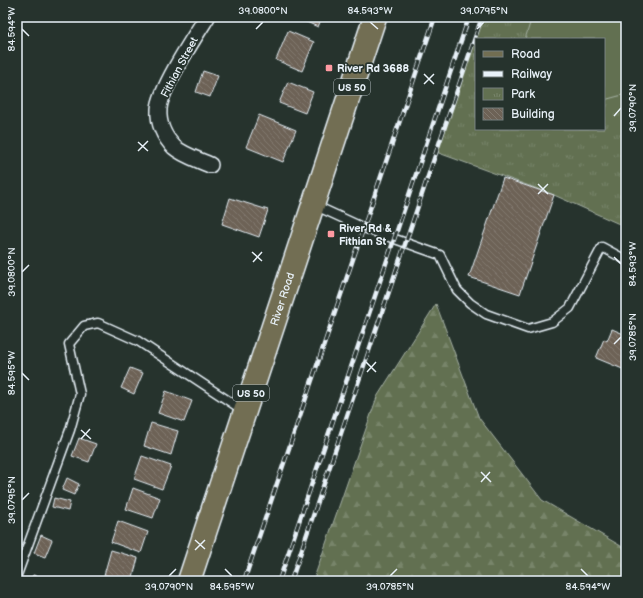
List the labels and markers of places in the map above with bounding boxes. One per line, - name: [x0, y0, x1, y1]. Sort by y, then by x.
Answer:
- place label: River Rd 3688: [337, 62, 410, 75]
- marker: River Rd 3688: [324, 63, 334, 73]
- place label: River Rd & Fithian St: [339, 222, 392, 248]
- marker: River Rd & Fithian St: [326, 229, 336, 239]

